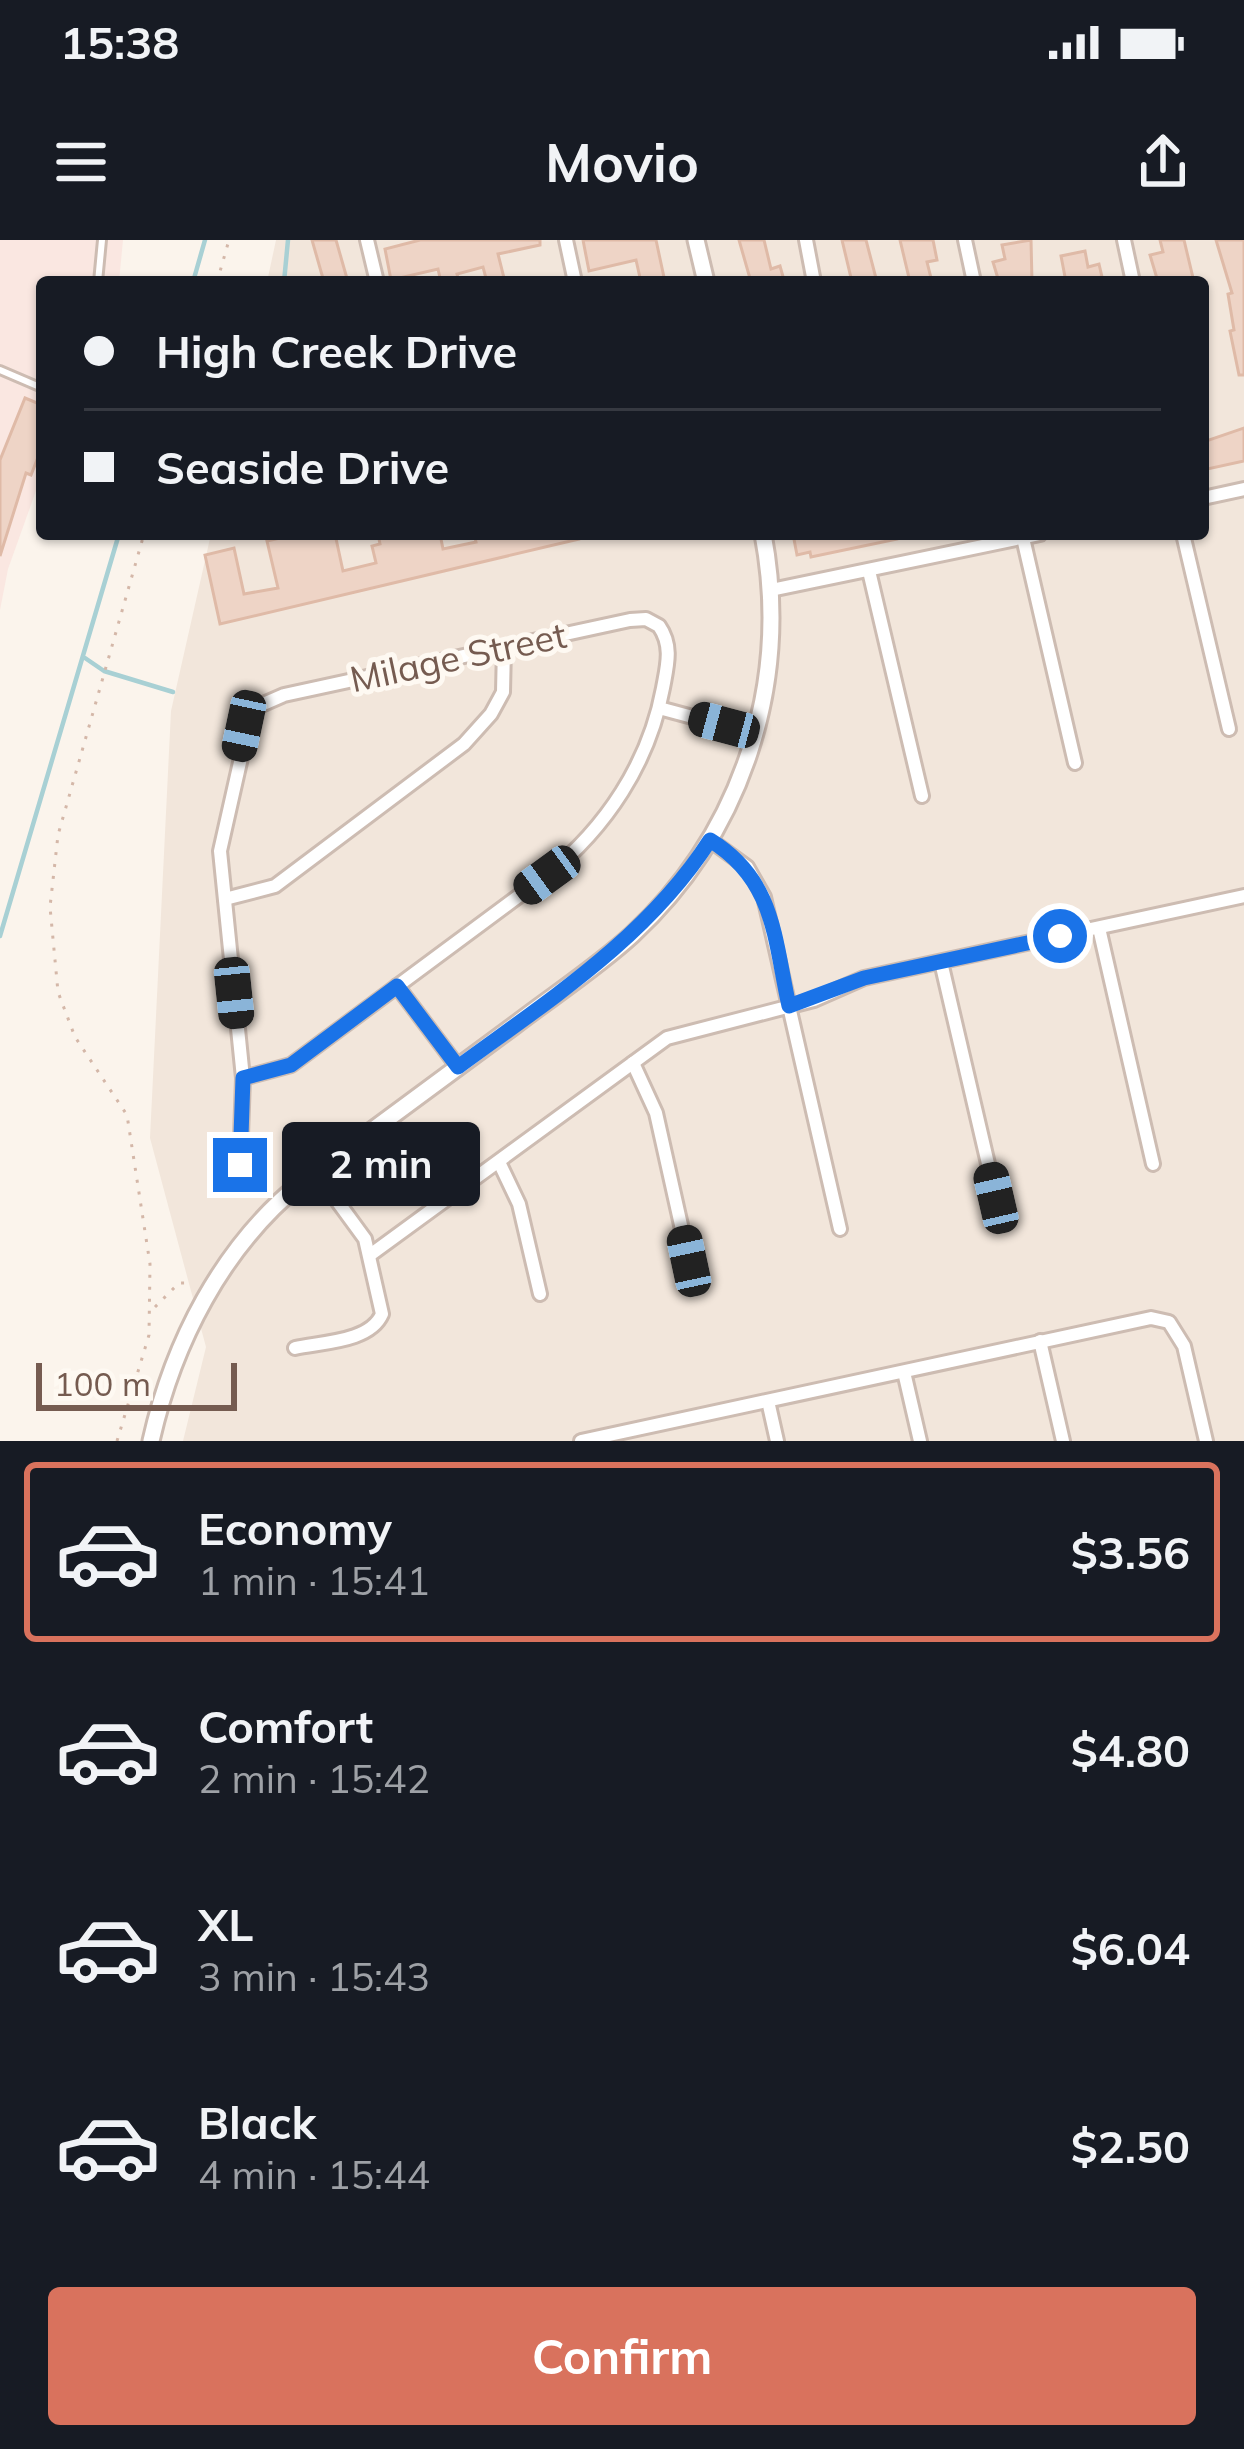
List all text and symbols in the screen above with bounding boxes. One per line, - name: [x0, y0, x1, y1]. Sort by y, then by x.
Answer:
- text: 15:38: [60, 14, 179, 70]
- text: Movio: [545, 128, 699, 196]
- icon: menu: [48, 129, 114, 195]
- icon: share: [1130, 129, 1196, 195]
- text: High Creek Drive: [156, 323, 517, 379]
- text: Seaside Drive: [156, 439, 449, 495]
- street label: Milage Street: [346, 612, 570, 701]
- car: [219, 687, 269, 765]
- car: [685, 698, 763, 752]
- car: [507, 839, 587, 911]
- route start: [1033, 909, 1087, 963]
- car: [212, 955, 256, 1031]
- callout: 2 min: [282, 1123, 480, 1207]
- route end: [213, 1138, 267, 1192]
- text: 2 min: [330, 1139, 432, 1188]
- car: [970, 1159, 1022, 1237]
- car: [664, 1222, 714, 1300]
- scale bar: [36, 1357, 237, 1410]
- text: 100 m: [54, 1363, 151, 1404]
- icon: car: [54, 1498, 162, 1606]
- text: Economy: [198, 1500, 392, 1556]
- text: $3.56: [1071, 1524, 1190, 1580]
- text: 1 min · 15:41: [198, 1556, 430, 1605]
- icon: car: [54, 1696, 162, 1804]
- text: Comfort: [198, 1698, 373, 1754]
- text: $4.80: [1071, 1722, 1190, 1778]
- text: 2 min · 15:42: [198, 1754, 430, 1803]
- icon: car: [54, 1894, 162, 2002]
- text: XL: [198, 1896, 253, 1952]
- text: $6.04: [1071, 1920, 1190, 1976]
- text: 3 min · 15:43: [198, 1952, 430, 2001]
- icon: car: [54, 2092, 162, 2200]
- text: Black: [198, 2094, 316, 2150]
- text: $2.50: [1071, 2118, 1190, 2174]
- text: 4 min · 15:44: [198, 2150, 430, 2199]
- button: Confirm: [48, 2287, 1196, 2425]

